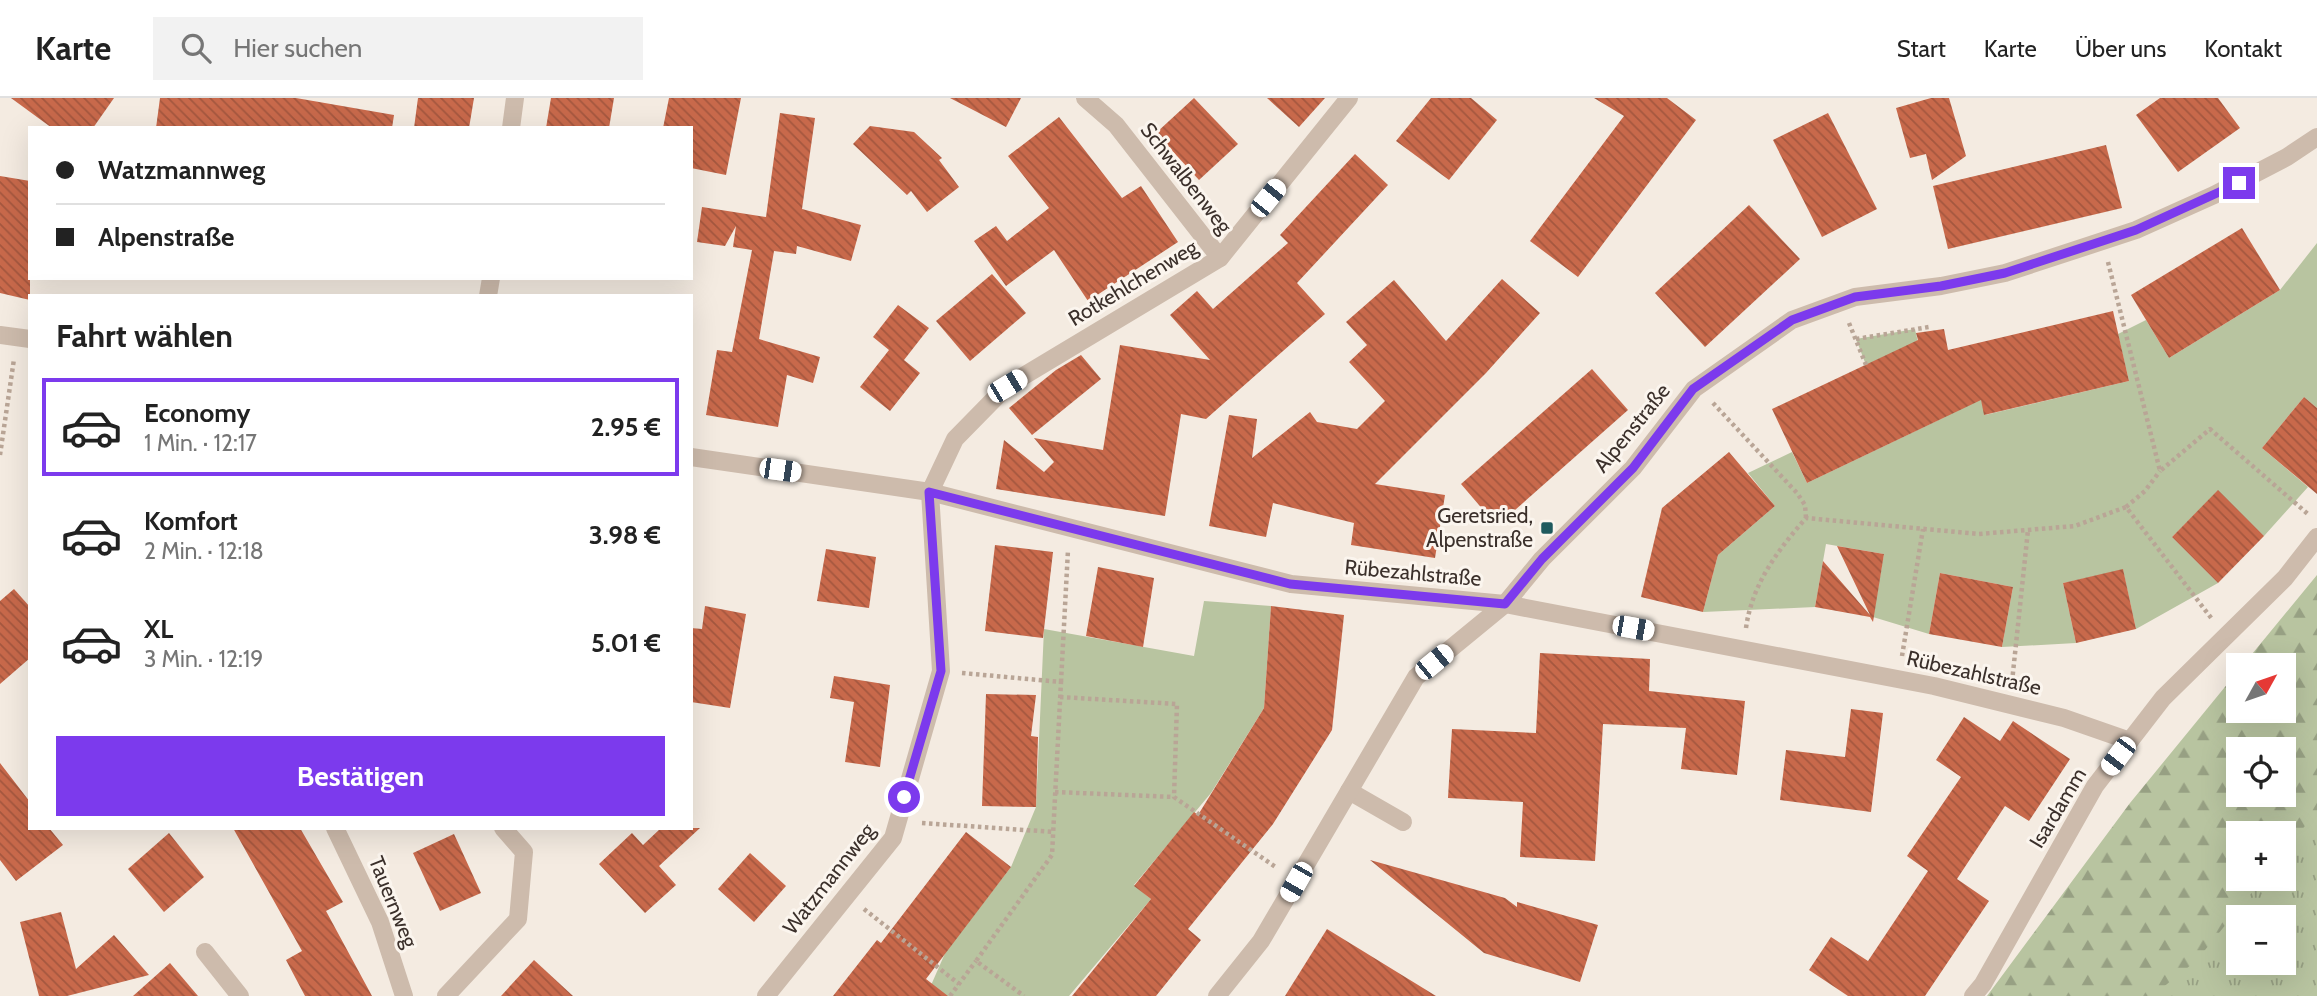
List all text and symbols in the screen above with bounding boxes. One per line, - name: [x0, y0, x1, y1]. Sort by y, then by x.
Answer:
- search box: [153, 17, 643, 80]
- text: Karte: [35, 28, 111, 68]
- icon: search: [177, 29, 215, 67]
- text: Hier suchen: [233, 32, 362, 64]
- text: Start: [1897, 34, 1946, 63]
- text: Karte: [1984, 34, 2037, 63]
- text: Über uns: [2075, 34, 2166, 63]
- text: Kontakt: [2204, 34, 2282, 63]
- street label: Schwalbenweg: [1135, 117, 1238, 238]
- text: Watzmannweg: [98, 154, 265, 186]
- route end: [2223, 167, 2255, 199]
- car: [1247, 175, 1290, 221]
- text: Alpenstraße: [98, 221, 234, 253]
- street label: Rotkehlchenweg: [1064, 234, 1202, 331]
- text: Fahrt wählen: [56, 316, 233, 355]
- car: [984, 366, 1031, 406]
- street label: Alpenstraße: [1588, 378, 1675, 477]
- icon: car: [60, 396, 123, 459]
- text: Economy: [144, 397, 250, 429]
- text: 2.95 €: [591, 411, 661, 443]
- text: 1 Min. · 12:17: [144, 429, 257, 457]
- car: [758, 457, 803, 483]
- place label: Geretsried, Alpenstraße: [1426, 503, 1533, 552]
- icon: car: [60, 504, 123, 567]
- text: Komfort: [144, 505, 238, 537]
- text: 3.98 €: [589, 519, 661, 551]
- marker: Geretsried, Alpenstraße: [1539, 520, 1555, 536]
- text: 2 Min. · 12:18: [144, 537, 264, 565]
- street label: Rübezahlstraße: [1344, 554, 1483, 591]
- icon: car: [60, 612, 123, 675]
- text: XL: [144, 613, 173, 645]
- car: [1611, 614, 1656, 642]
- text: 5.01 €: [591, 627, 661, 659]
- car: [1412, 641, 1457, 683]
- text: 3 Min. · 12:19: [144, 645, 263, 673]
- street label: Rübezahlstraße: [1904, 645, 2044, 700]
- north arrow: [2226, 653, 2296, 723]
- map controls: [2226, 653, 2296, 975]
- car: [2097, 733, 2140, 779]
- button: Bestätigen: [56, 736, 665, 816]
- button: locate: [2226, 737, 2296, 807]
- street label: Isardamm: [2024, 763, 2091, 852]
- route start: [888, 781, 920, 813]
- street label: Watzmannweg: [778, 818, 880, 939]
- button: +: [2226, 821, 2296, 891]
- street label: Tauernweg: [364, 852, 423, 952]
- car: [1277, 859, 1316, 905]
- button: −: [2226, 905, 2296, 975]

